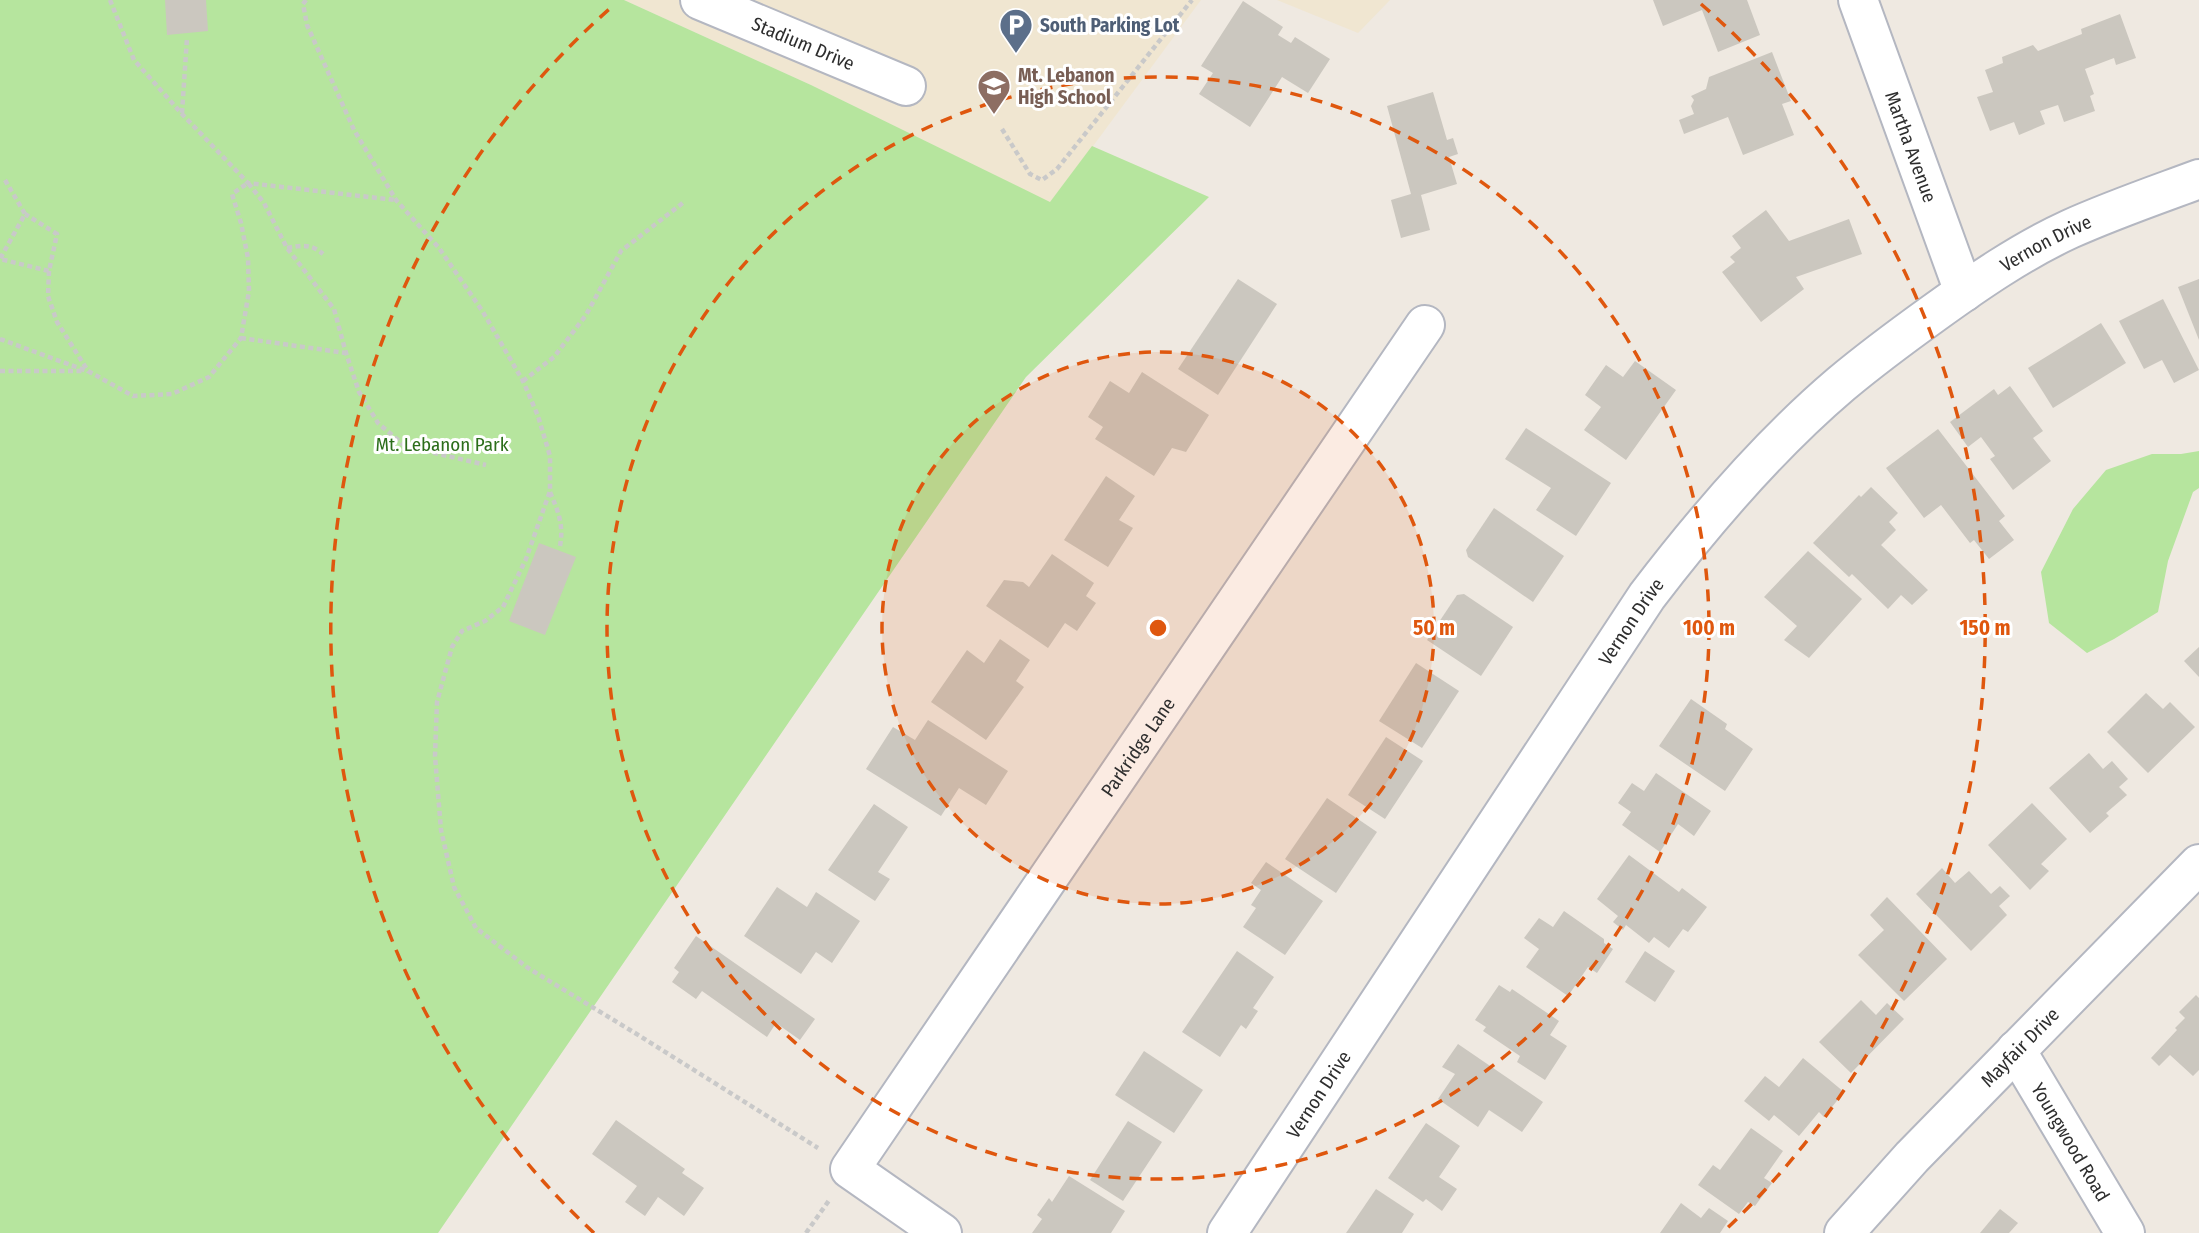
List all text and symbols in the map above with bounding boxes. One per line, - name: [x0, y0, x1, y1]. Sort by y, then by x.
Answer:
- parking icon: South Parking Lot: [997, 6, 1035, 55]
- street label: Stadium Drive: [749, 12, 858, 75]
- place label: South Parking Lot: [1040, 14, 1180, 37]
- place label: Mt. Lebanon High School: [1018, 64, 1115, 109]
- school or university icon: Mt. Lebanon High School: [975, 67, 1013, 116]
- street label: Martha Avenue: [1881, 88, 1942, 205]
- street label: Vernon Drive: [1996, 210, 2095, 276]
- park label: Mt. Lebanon Park: [375, 433, 509, 456]
- street label: Vernon Drive: [1593, 573, 1668, 669]
- text: 50 m: [1413, 615, 1455, 641]
- text: 100 m: [1683, 615, 1735, 641]
- text: 150 m: [1959, 615, 2011, 641]
- centre of rings: [1146, 616, 1170, 640]
- street label: Parkridge Lane: [1096, 693, 1180, 801]
- street label: Mayfair Drive: [1976, 1003, 2064, 1091]
- street label: Vernon Drive: [1281, 1046, 1356, 1142]
- street label: Youngwood Road: [2027, 1079, 2115, 1205]

